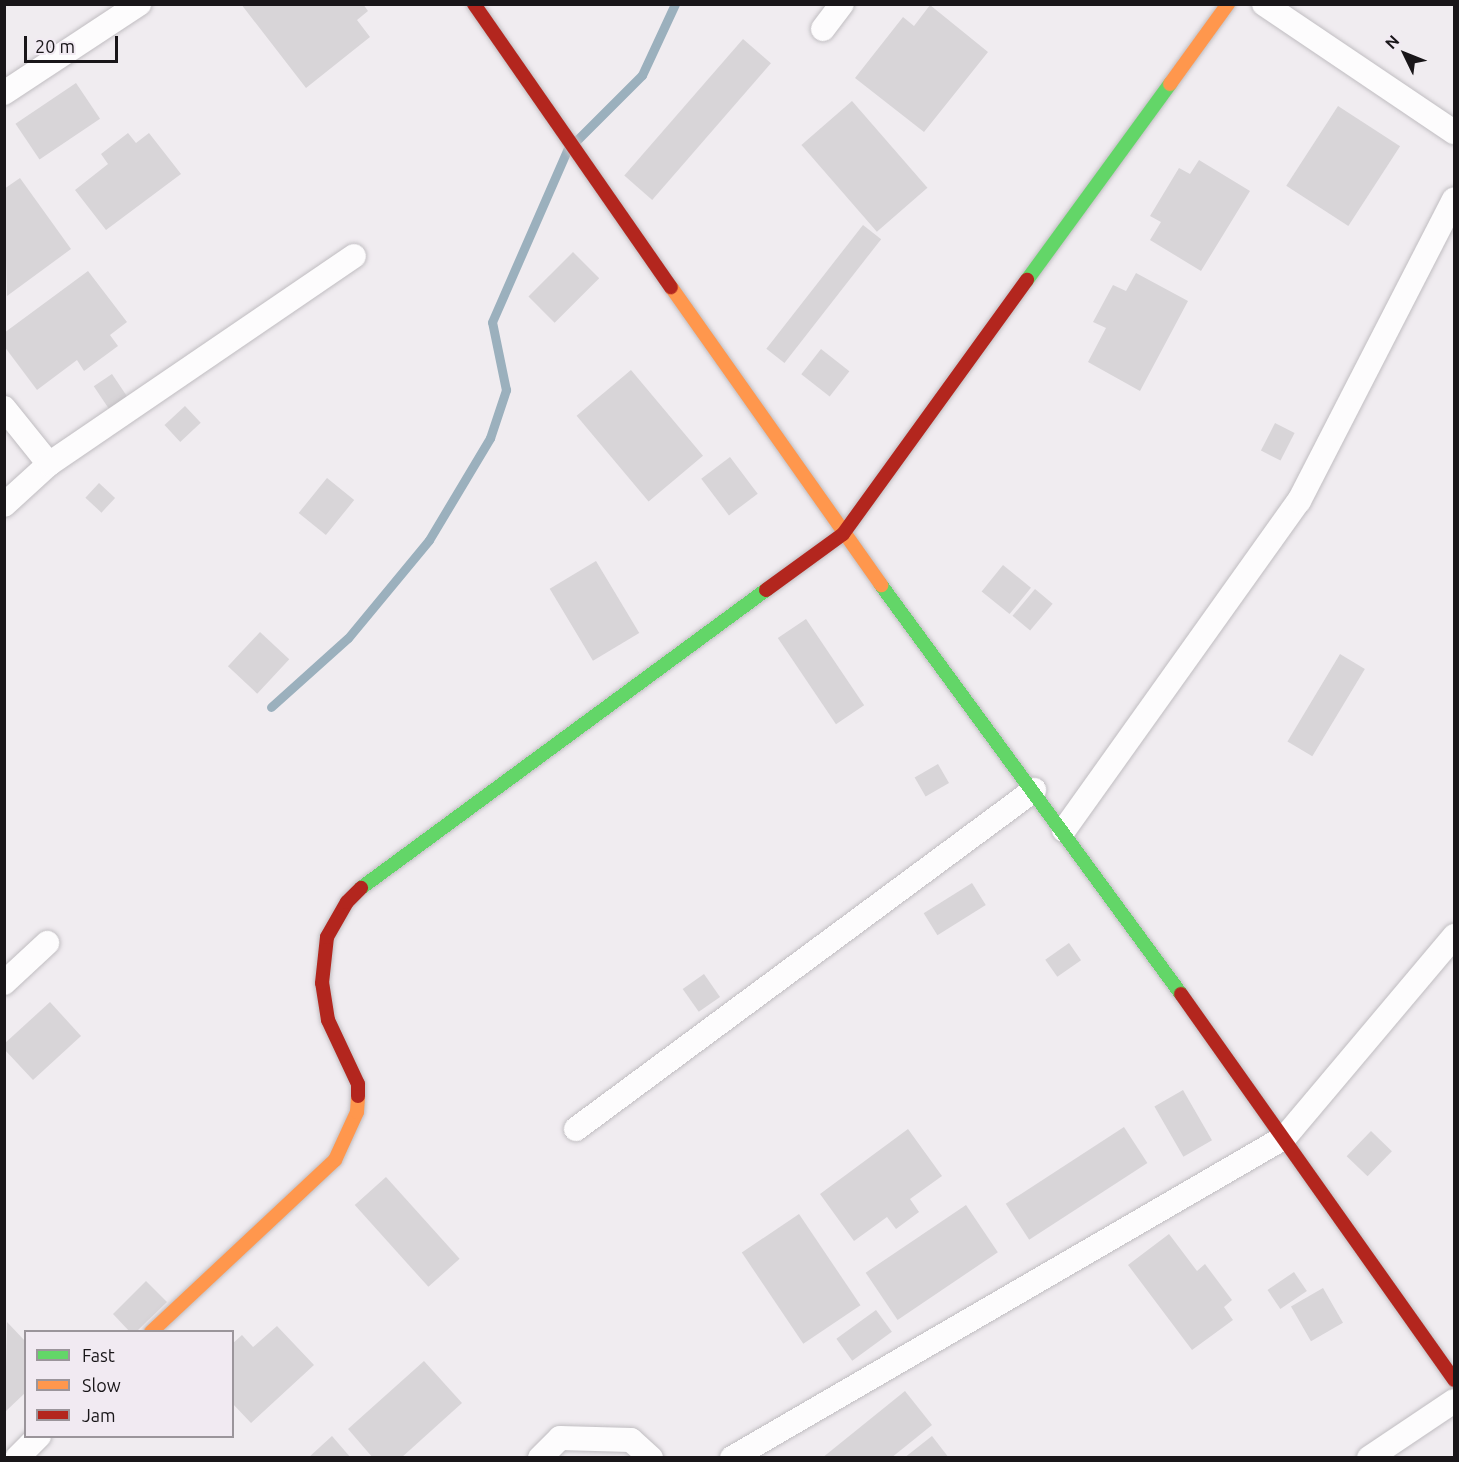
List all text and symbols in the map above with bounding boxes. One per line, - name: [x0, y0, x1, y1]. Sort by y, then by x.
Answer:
- scale bar: [27, 24, 122, 62]
- north arrow: [1375, 24, 1435, 84]
- text: N: [1381, 31, 1402, 52]
- text: 20 m: [35, 36, 75, 56]
- legend: [24, 1330, 234, 1438]
- text: Fast: [82, 1345, 115, 1365]
- text: Slow: [82, 1375, 121, 1395]
- text: Jam: [82, 1405, 116, 1425]

